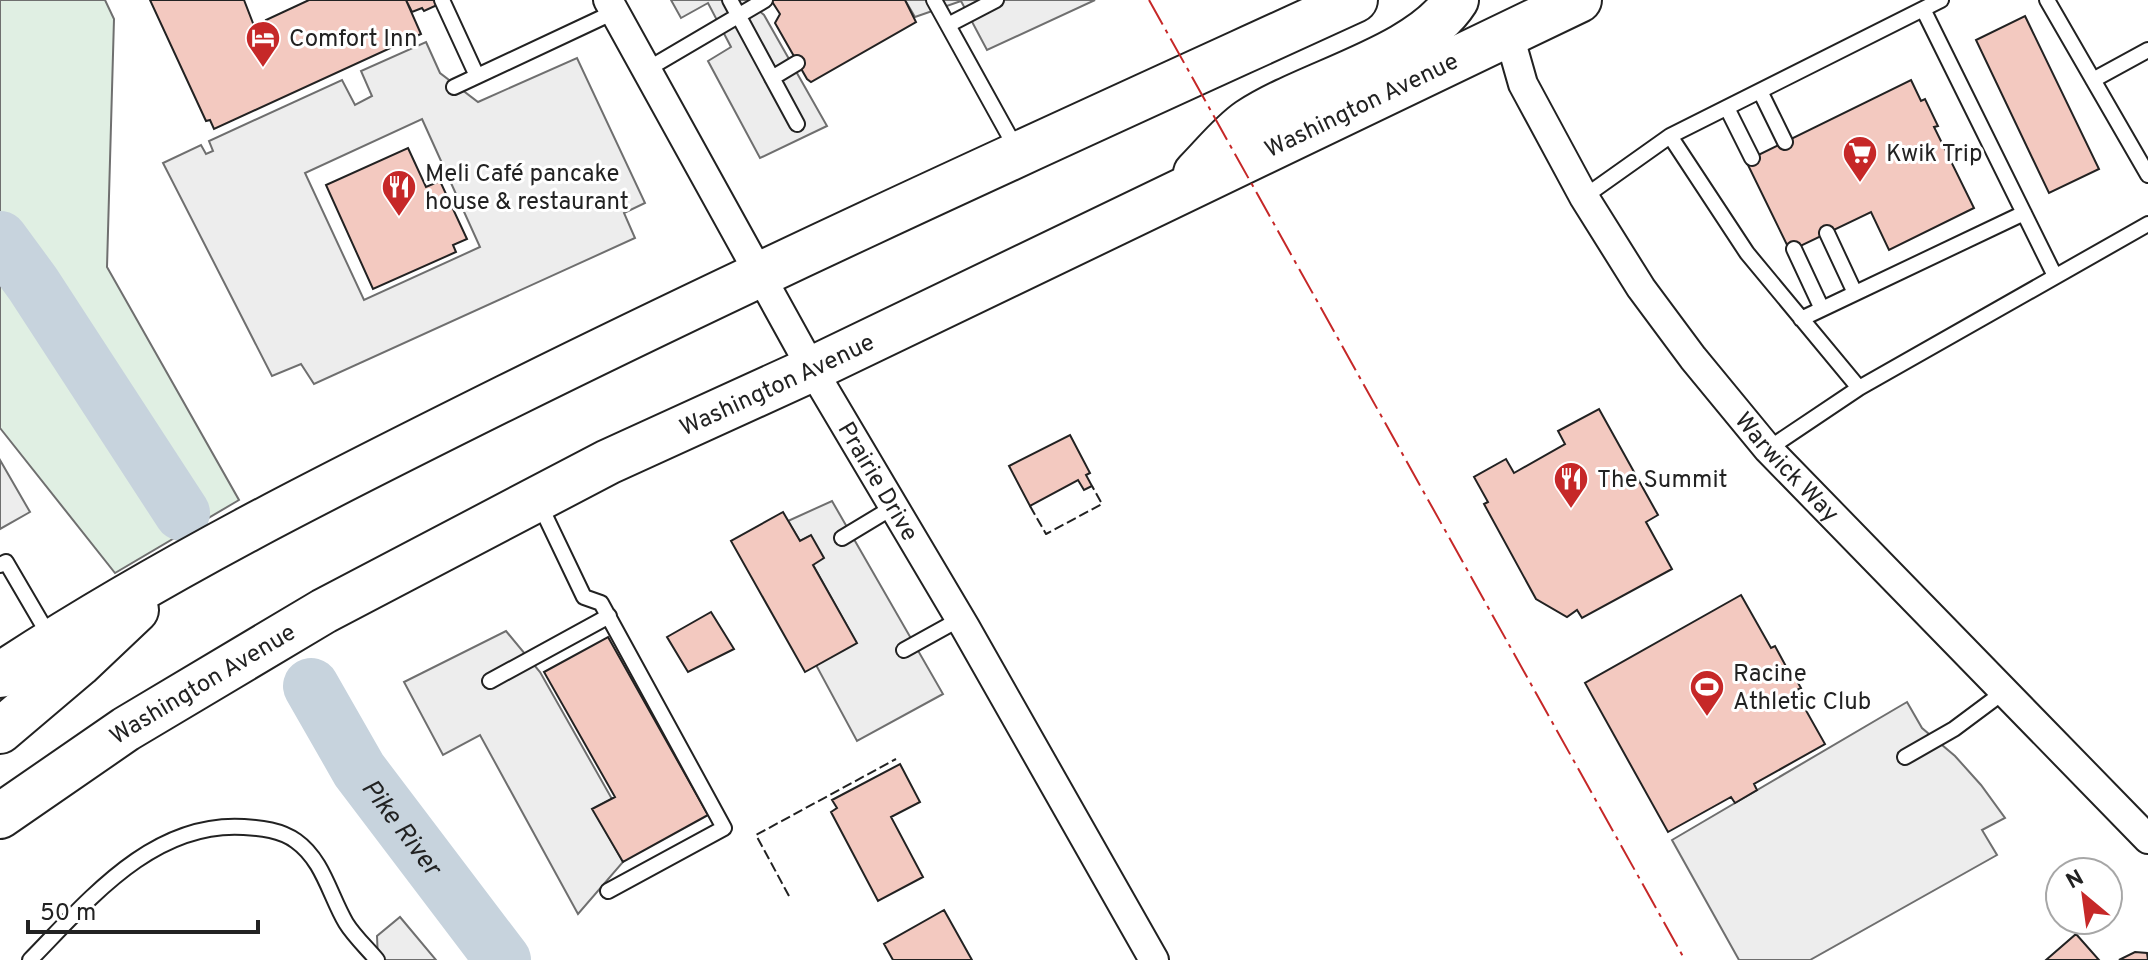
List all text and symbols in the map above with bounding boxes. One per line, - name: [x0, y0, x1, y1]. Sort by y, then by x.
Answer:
- hotel icon: Comfort Inn: [244, 19, 282, 69]
- place label: Comfort Inn: [289, 25, 417, 55]
- street label: Washington Avenue: [1260, 47, 1464, 166]
- supermarket icon: Kwik Trip: [1841, 134, 1879, 184]
- place label: Kwik Trip: [1886, 140, 1982, 170]
- place label: Meli Café pancake house & restaurant: [425, 160, 629, 218]
- restaurant icon: Meli Café pancake house & restaurant: [380, 168, 418, 218]
- street label: Washington Avenue: [676, 328, 880, 444]
- street label: Warwick Way: [1727, 407, 1844, 530]
- street label: Prairie Drive: [830, 417, 924, 547]
- restaurant icon: The Summit: [1552, 460, 1590, 510]
- place label: The Summit: [1597, 466, 1728, 496]
- street label: Washington Avenue: [105, 618, 302, 752]
- place label: Racine Athletic Club: [1733, 660, 1871, 718]
- sports icon: Racine Athletic Club: [1688, 668, 1726, 718]
- water label: Pike River: [353, 773, 449, 885]
- north arrow: [2044, 856, 2124, 936]
- text: N: [2062, 865, 2089, 896]
- scale bar: [28, 884, 258, 934]
- text: 50 m: [40, 899, 96, 929]

